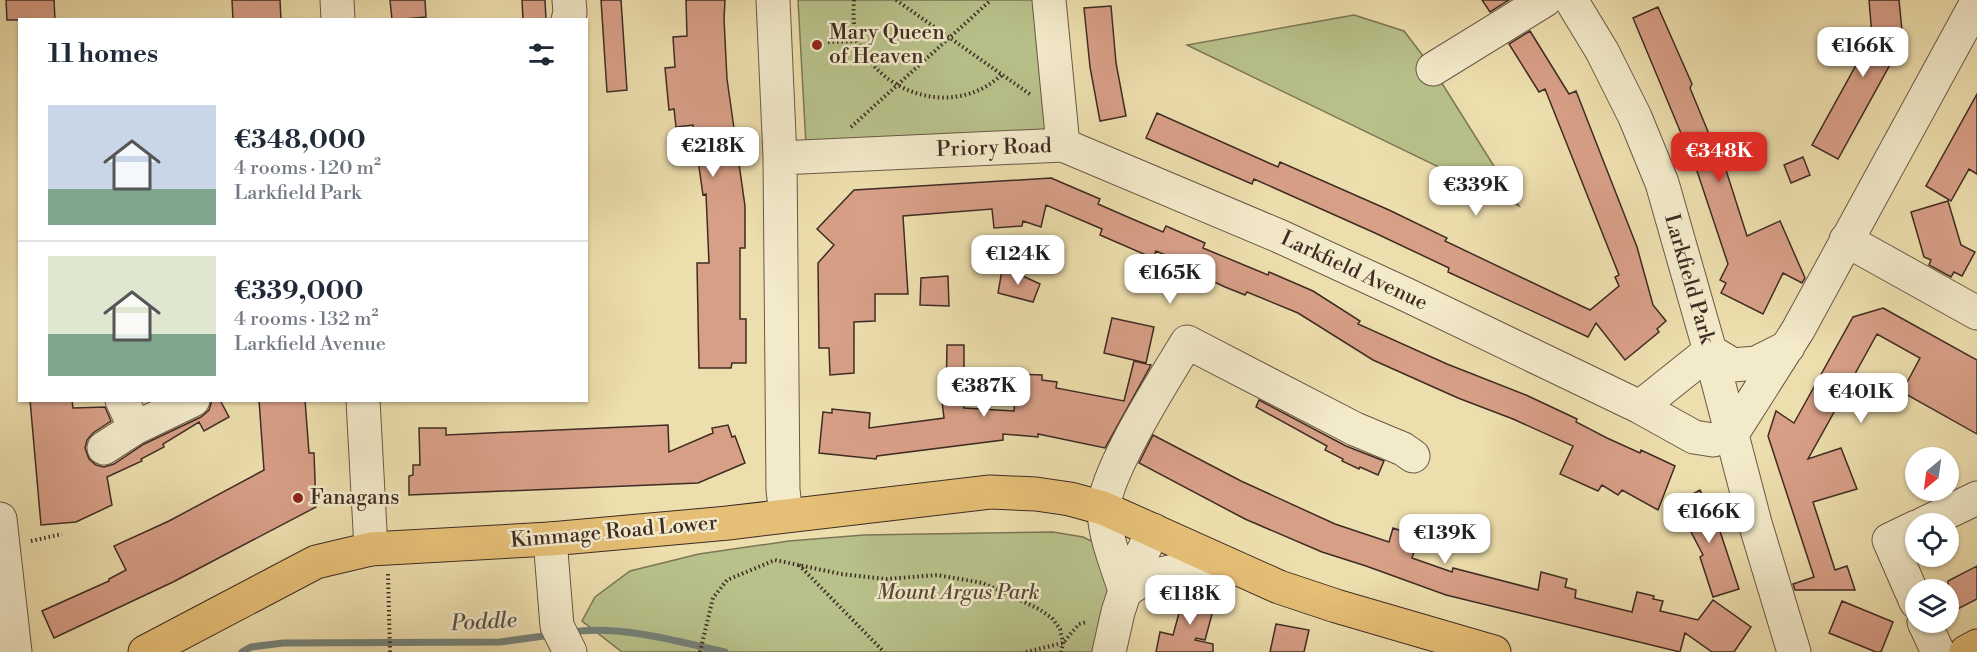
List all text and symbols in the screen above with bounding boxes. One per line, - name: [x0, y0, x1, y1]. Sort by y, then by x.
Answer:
- place label: Mary Queen of Heaven: [829, 20, 945, 70]
- pin: €166K: [1821, 27, 1905, 78]
- text: €166K: [1831, 34, 1895, 59]
- text: 11 homes: [48, 38, 158, 70]
- icon: filters: [525, 38, 558, 71]
- marker: Mary Queen of Heaven: [810, 38, 824, 52]
- text: €348,000: [234, 124, 366, 156]
- pin: €218K: [671, 127, 755, 178]
- icon: home: [96, 129, 168, 201]
- pin: €348K: [1677, 132, 1761, 183]
- street label: Priory Road: [936, 133, 1052, 163]
- text: €218K: [681, 134, 745, 159]
- text: €348K: [1685, 139, 1753, 164]
- text: 4 rooms · 120 m²: [234, 156, 381, 181]
- pin: €339K: [1434, 166, 1518, 217]
- text: €339K: [1443, 173, 1509, 198]
- text: Larkfield Park: [234, 181, 362, 206]
- street label: Larkfield Park: [1658, 211, 1720, 348]
- street label: Larkfield Avenue: [1276, 226, 1432, 316]
- pin: €124K: [976, 235, 1060, 286]
- text: €124K: [985, 242, 1051, 267]
- pin: €165K: [1128, 254, 1212, 305]
- text: €165K: [1138, 261, 1202, 286]
- text: €339,000: [234, 275, 363, 307]
- icon: home: [96, 280, 168, 352]
- text: 4 rooms · 132 m²: [234, 307, 378, 332]
- text: Larkfield Avenue: [234, 332, 386, 357]
- pin: €387K: [942, 367, 1026, 418]
- pin: €401K: [1819, 373, 1903, 424]
- text: €387K: [951, 374, 1017, 399]
- text: €401K: [1828, 380, 1894, 405]
- north arrow: [1905, 447, 1959, 501]
- map controls: [1905, 447, 1959, 633]
- place label: Fanagans: [310, 485, 399, 511]
- marker: Fanagans: [291, 491, 305, 505]
- pin: €166K: [1667, 493, 1751, 544]
- text: €166K: [1677, 500, 1741, 525]
- street label: Kimmage Road Lower: [509, 510, 719, 554]
- button: locate: [1905, 513, 1959, 567]
- pin: €139K: [1403, 514, 1487, 565]
- text: €139K: [1413, 521, 1477, 546]
- pin: €118K: [1148, 575, 1232, 626]
- button: layers: [1905, 579, 1959, 633]
- park label: Mount Argus Park: [876, 580, 1040, 606]
- text: €118K: [1159, 582, 1221, 607]
- water label: Poddle: [449, 607, 518, 637]

